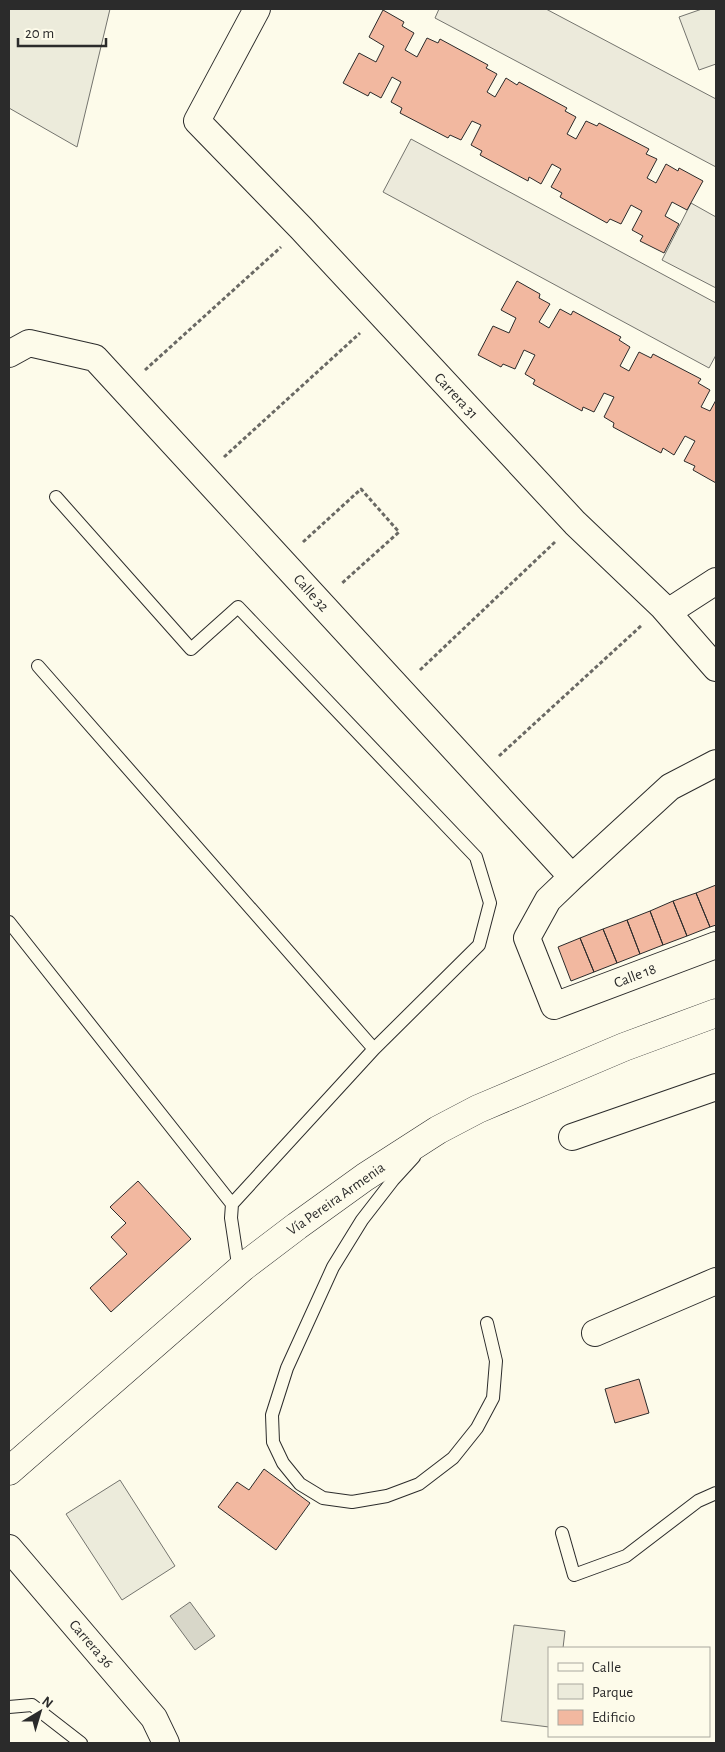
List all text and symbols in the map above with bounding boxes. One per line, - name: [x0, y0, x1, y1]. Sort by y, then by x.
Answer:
- scale bar: [18, 15, 105, 47]
- text: 20 m: [25, 26, 54, 41]
- street label: Carrera 31: [431, 370, 481, 422]
- street label: Calle 32: [291, 571, 332, 615]
- street label: Calle 18: [612, 961, 658, 991]
- street label: Vía Pereira Armenia: [284, 1160, 388, 1238]
- street label: Carrera 36: [66, 1617, 116, 1671]
- legend: [548, 1647, 710, 1737]
- text: Calle: [592, 1660, 621, 1675]
- text: Parque: [592, 1685, 633, 1700]
- north arrow: [15, 1687, 65, 1737]
- text: N: [39, 1694, 56, 1711]
- text: Edificio: [592, 1710, 635, 1725]

